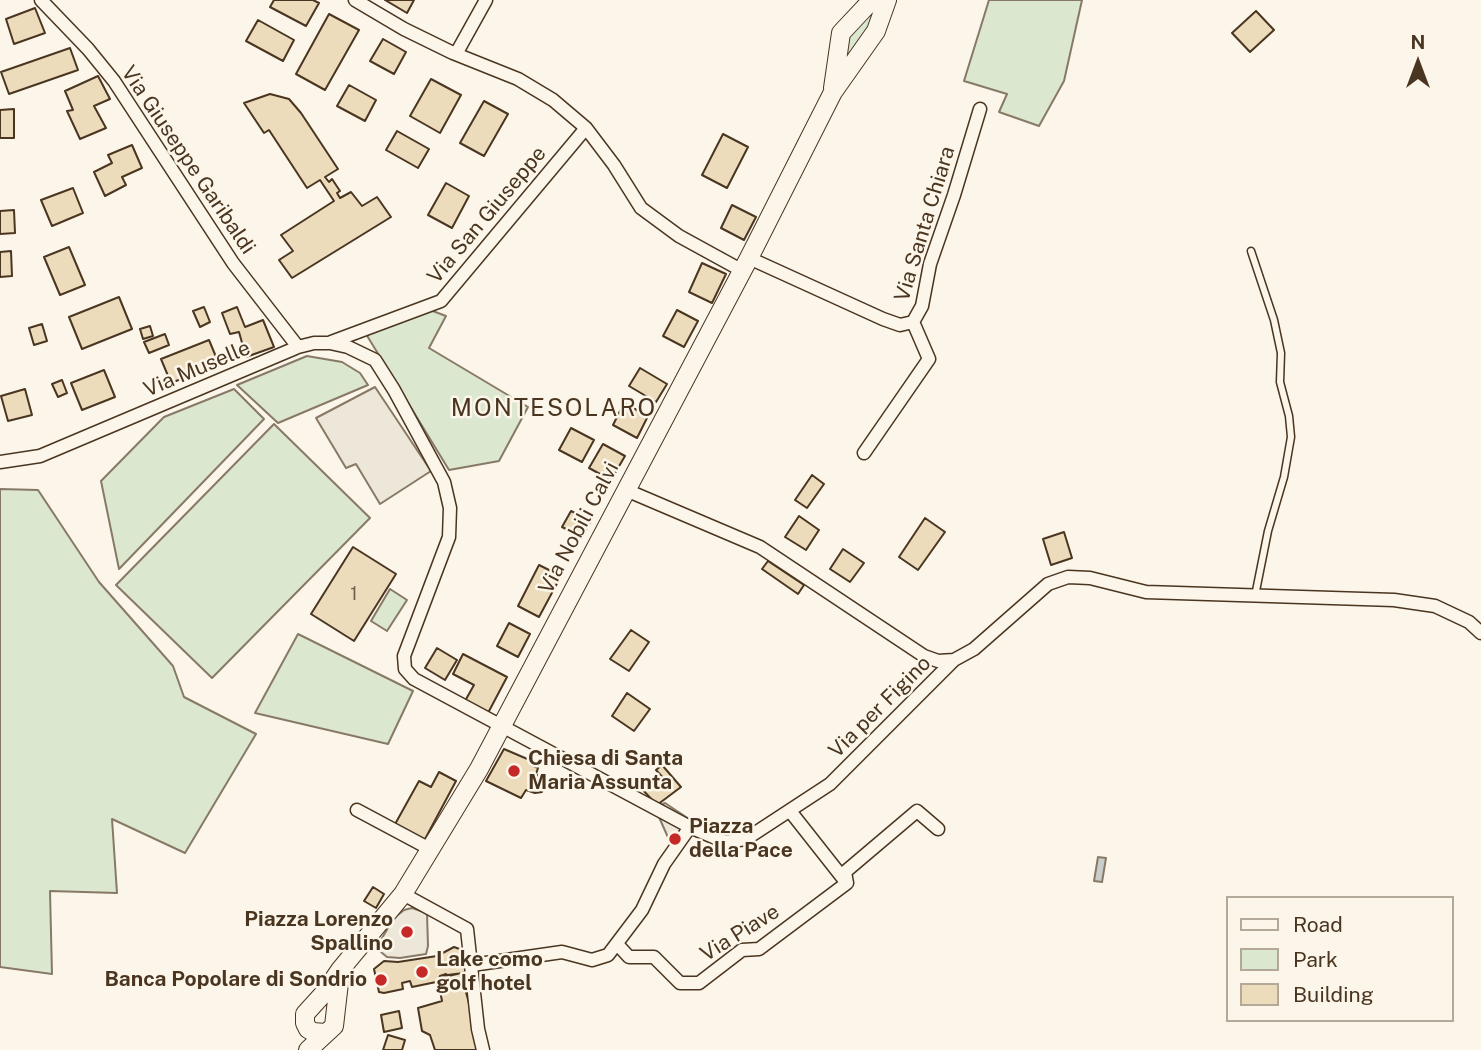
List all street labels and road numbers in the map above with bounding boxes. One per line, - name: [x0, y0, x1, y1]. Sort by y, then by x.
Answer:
- street label: Via Giuseppe Garibaldi: [116, 61, 260, 259]
- street label: Via San Giuseppe: [422, 141, 552, 289]
- street label: Via Santa Chiara: [889, 143, 961, 305]
- street label: Via Muselle: [140, 335, 254, 403]
- street label: Via Nobili Calvi: [534, 458, 624, 598]
- street label: Via per Figino: [824, 651, 936, 763]
- street label: Via Piave: [696, 899, 784, 967]

